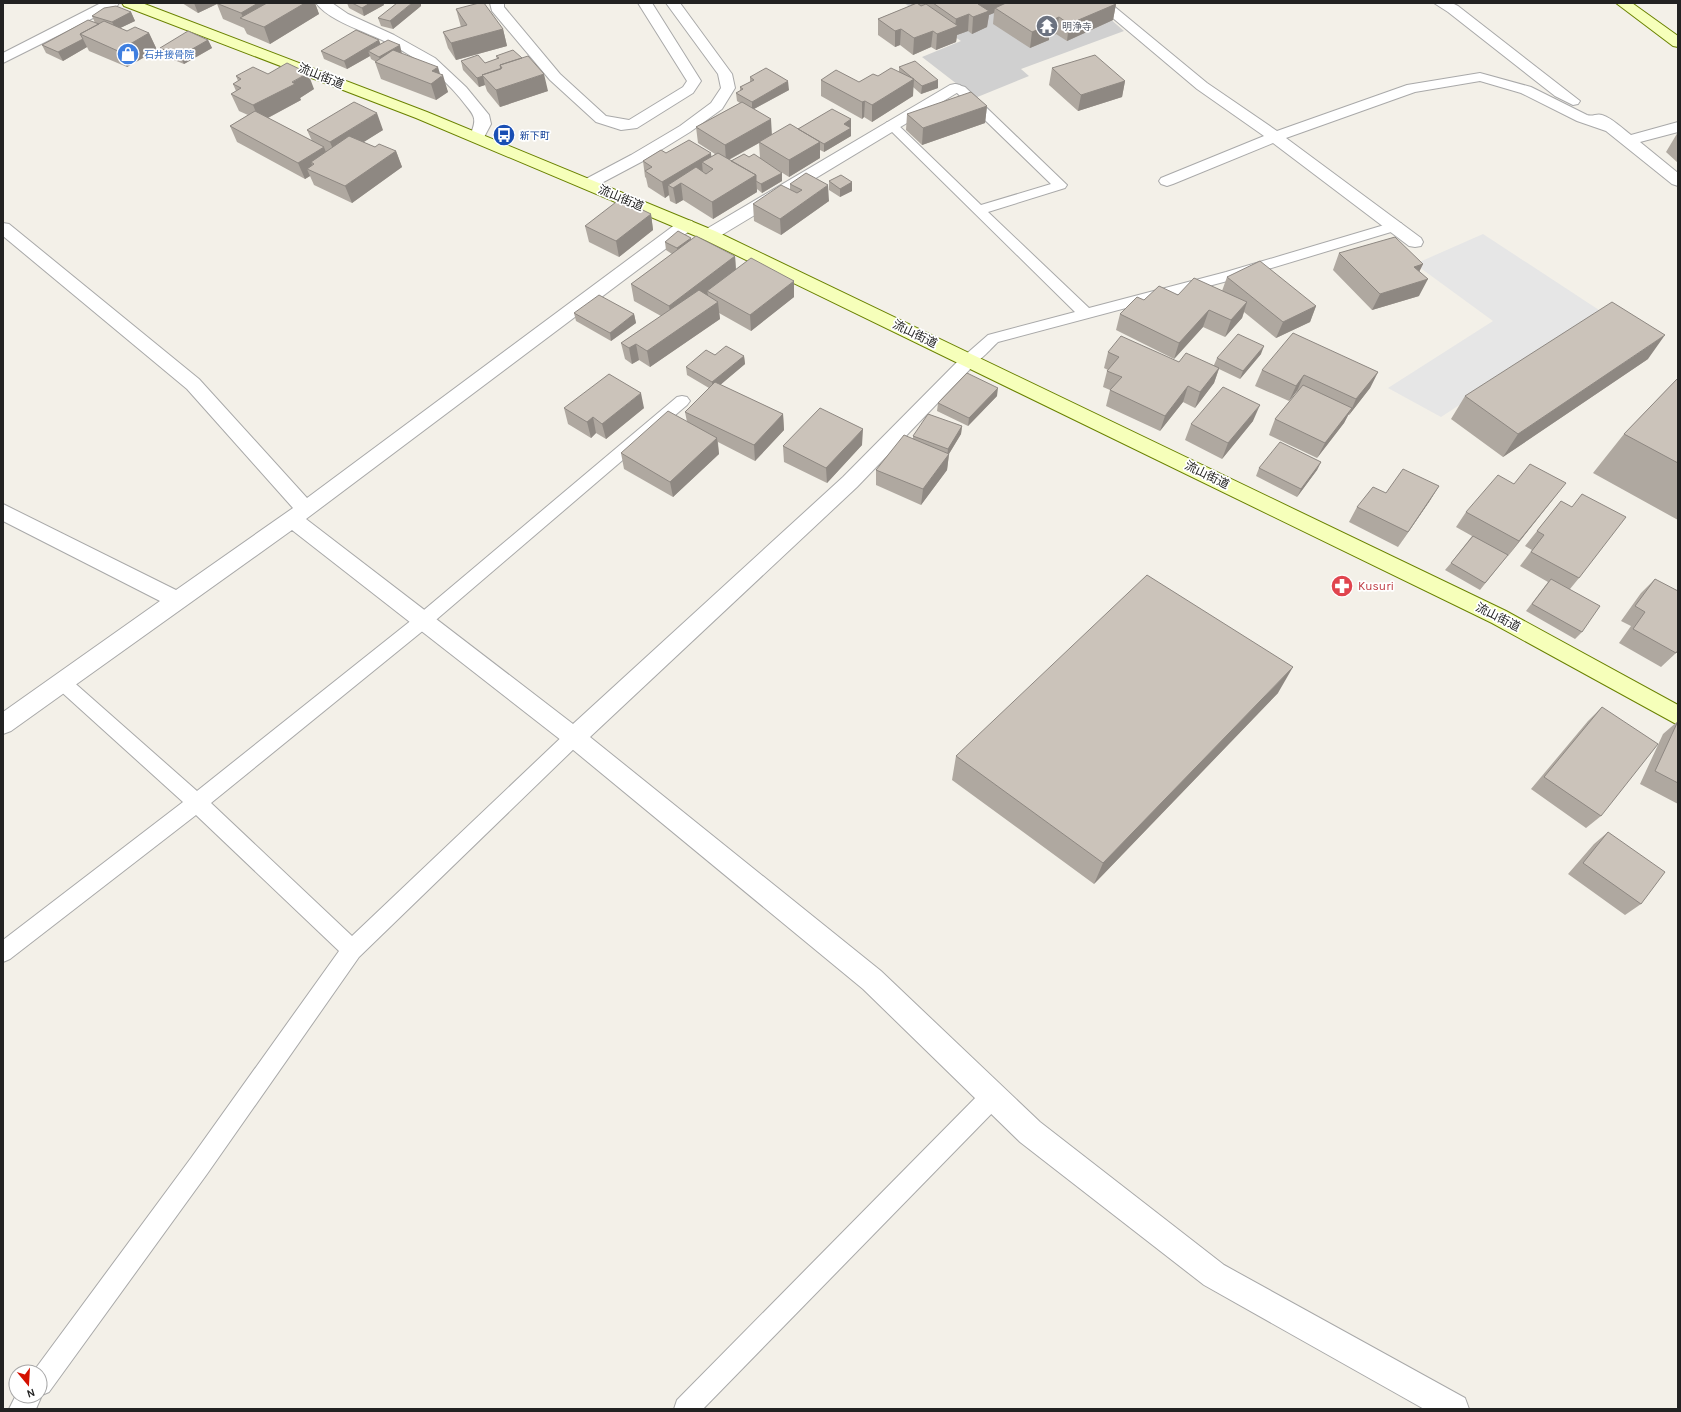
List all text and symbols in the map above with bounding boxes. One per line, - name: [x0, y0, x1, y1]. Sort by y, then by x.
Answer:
- temple icon: 明浄寺: [1034, 13, 1060, 39]
- place label: 明浄寺: [1062, 21, 1092, 33]
- shop icon: 石井接骨院: [115, 41, 141, 67]
- place label: 石井接骨院: [144, 49, 194, 61]
- street label: 流山街道: [296, 61, 346, 91]
- bus stop icon: 新下町: [491, 122, 517, 148]
- place label: 新下町: [520, 130, 550, 142]
- street label: 流山街道: [596, 182, 646, 214]
- street label: 流山街道: [890, 317, 940, 351]
- street label: 流山街道: [1182, 458, 1232, 492]
- pharmacy icon: Kusuri: [1329, 573, 1355, 599]
- place label: Kusuri: [1358, 579, 1394, 593]
- street label: 流山街道: [1473, 600, 1523, 634]
- north arrow: [8, 1364, 48, 1404]
- text: N: [25, 1386, 37, 1400]

